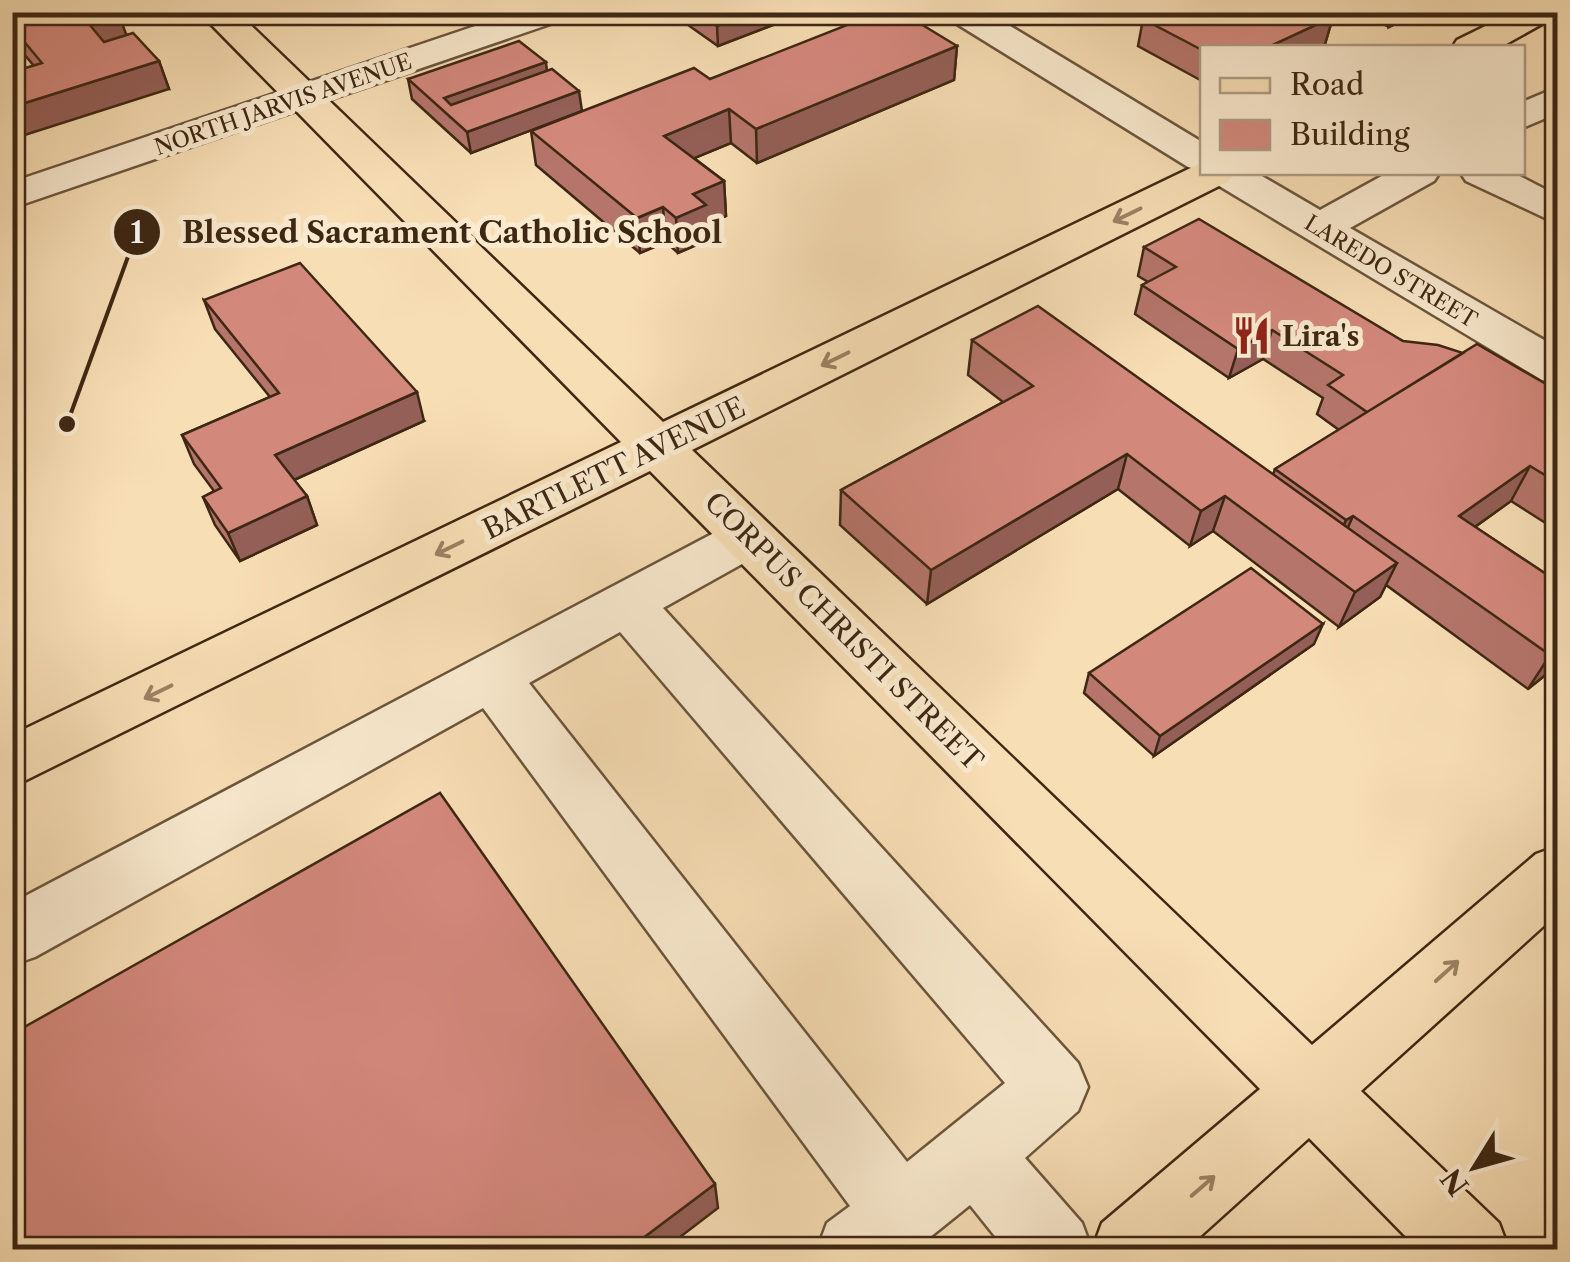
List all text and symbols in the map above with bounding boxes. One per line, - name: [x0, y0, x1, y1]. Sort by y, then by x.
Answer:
- legend: [1200, 45, 1525, 175]
- street label: NORTH JARVIS AVENUE: [151, 48, 415, 161]
- text: Road: [1290, 66, 1364, 103]
- text: Building: [1290, 116, 1410, 153]
- callout: Blessed Sacrament Catholic School: [112, 202, 742, 262]
- one-way arrow: [1113, 207, 1143, 226]
- street label: LAREDO STREET: [1300, 209, 1482, 334]
- text: 1: [130, 214, 144, 251]
- text: Blessed Sacrament Catholic School: [182, 214, 722, 251]
- restaurant icon: Lira's: [1231, 315, 1273, 357]
- place label: Lira's: [1282, 319, 1359, 353]
- one-way arrow: [821, 350, 851, 369]
- street label: BARTLETT AVENUE: [477, 390, 751, 546]
- street label: CORPUS CHRISTI STREET: [698, 485, 990, 777]
- one-way arrow: [435, 540, 465, 559]
- one-way arrow: [143, 683, 173, 702]
- one-way arrow: [1434, 960, 1459, 983]
- north arrow: [1425, 1117, 1525, 1217]
- text: N: [1434, 1162, 1476, 1202]
- one-way arrow: [1190, 1174, 1215, 1197]

